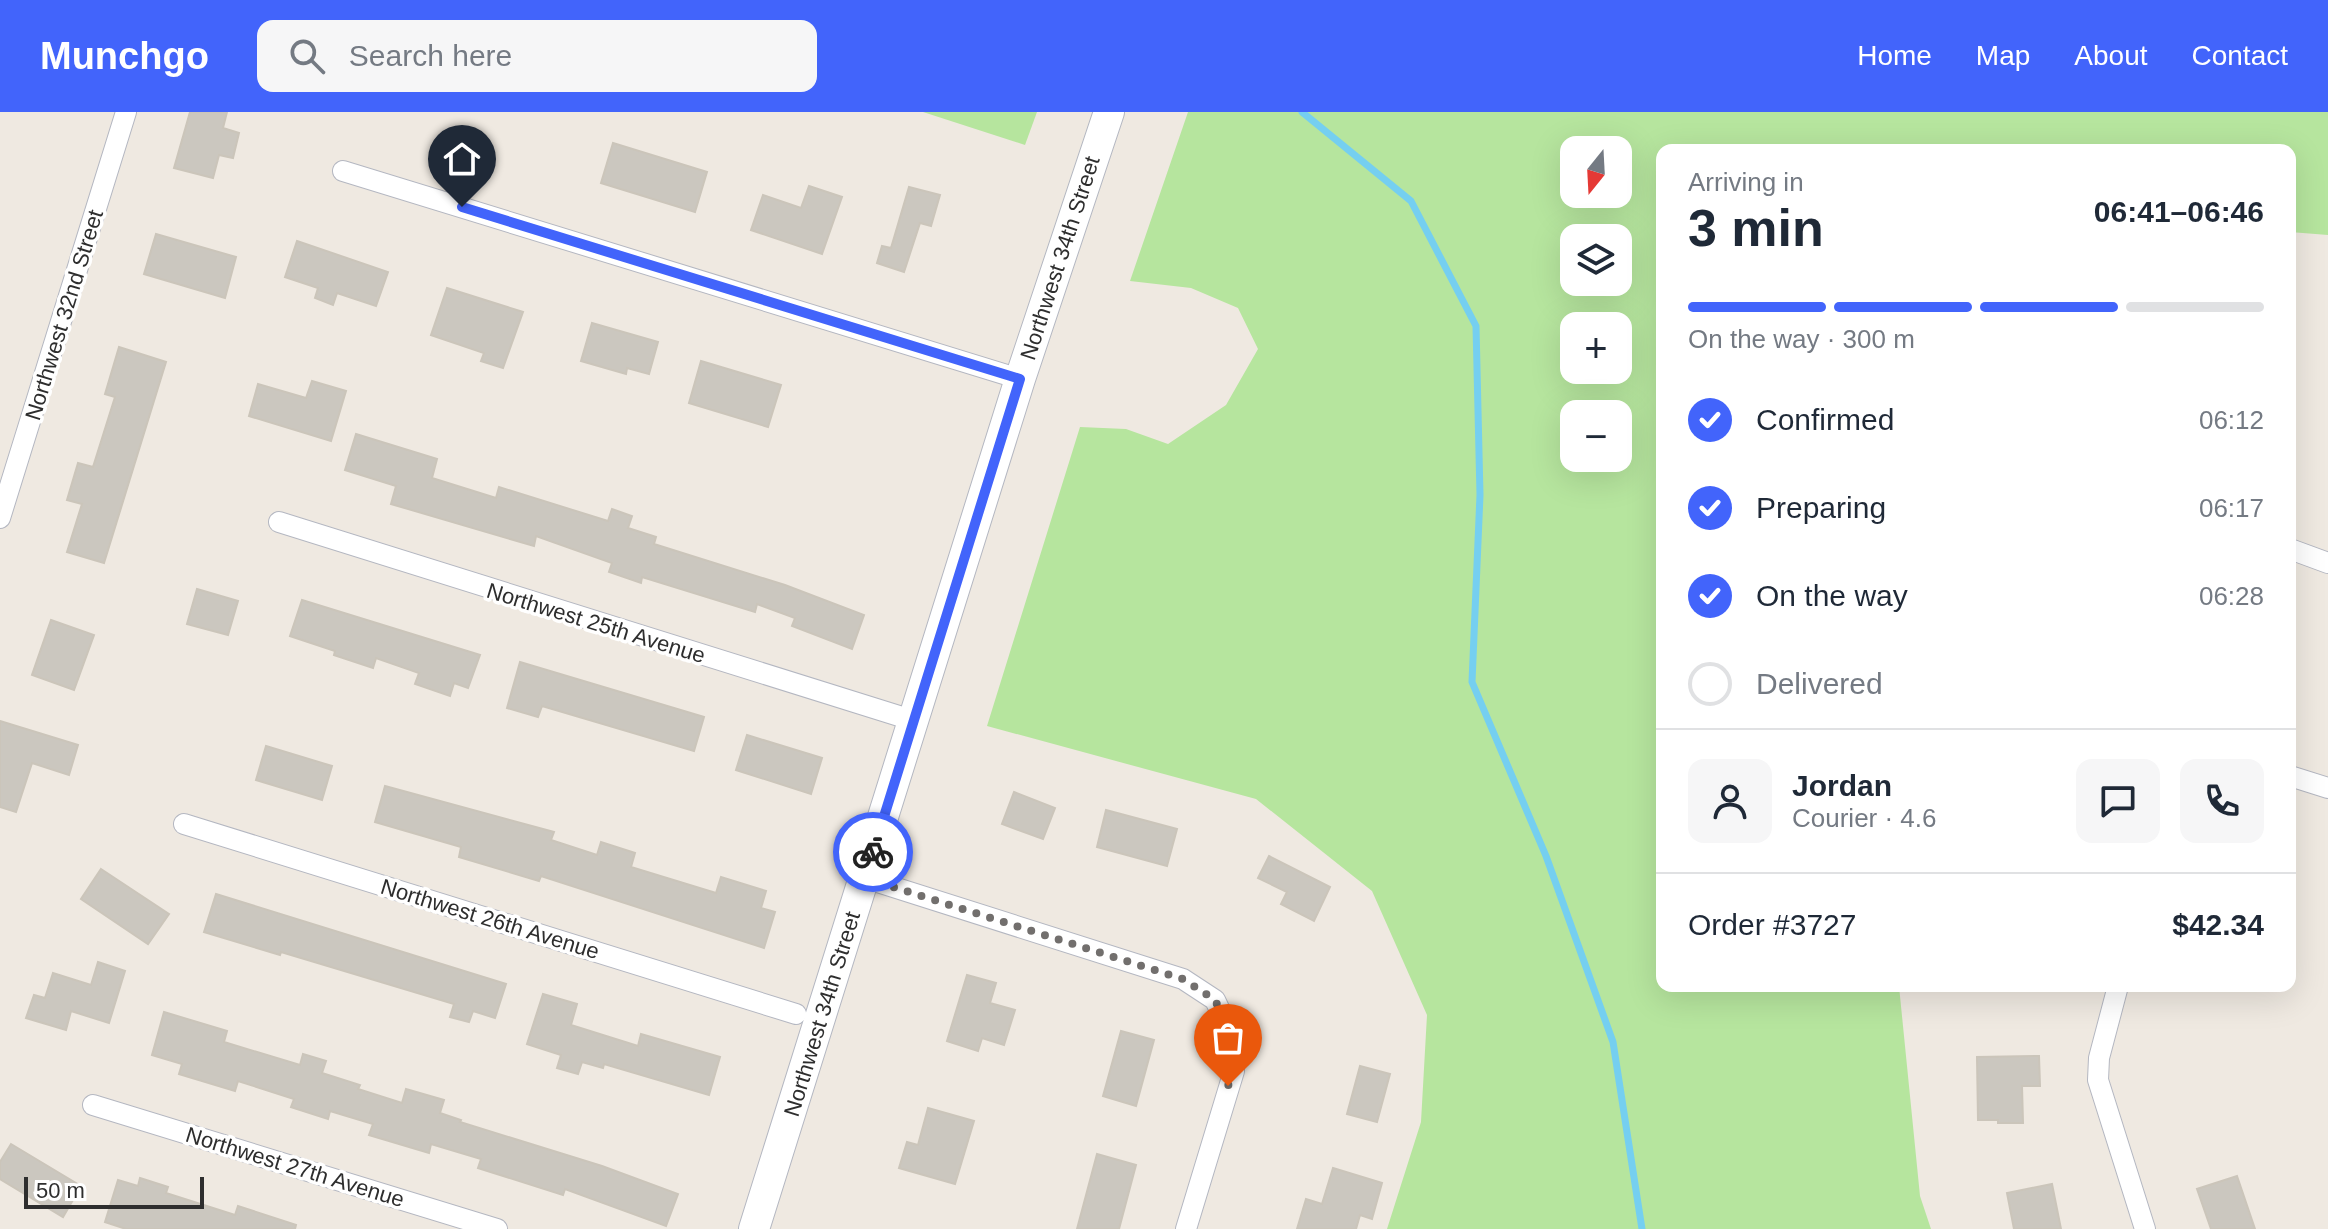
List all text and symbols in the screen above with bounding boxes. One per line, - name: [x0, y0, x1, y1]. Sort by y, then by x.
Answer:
- search box: [257, 20, 817, 92]
- icon: search: [285, 34, 329, 78]
- text: Munchgo: [40, 35, 209, 77]
- text: Search here: [349, 39, 512, 72]
- text: Home: [1857, 40, 1932, 71]
- text: Map: [1976, 40, 2030, 71]
- text: About: [2074, 40, 2148, 71]
- text: Contact: [2192, 40, 2288, 71]
- pin: [428, 125, 496, 207]
- north arrow: [1560, 136, 1632, 208]
- map controls: [1560, 136, 1632, 472]
- icon: home: [440, 137, 484, 181]
- street label: Northwest 34th Street: [1015, 153, 1105, 363]
- text: Arriving in: [1688, 167, 1804, 197]
- text: 06:41–06:46: [2094, 195, 2264, 228]
- text: 3 min: [1688, 199, 1824, 257]
- street label: Northwest 32nd Street: [20, 207, 108, 423]
- button: layers: [1560, 224, 1632, 296]
- button: +: [1560, 312, 1632, 384]
- text: On the way · 300 m: [1688, 324, 1915, 354]
- icon: check: [1688, 398, 1732, 442]
- button: −: [1560, 400, 1632, 472]
- text: Confirmed: [1756, 403, 1894, 436]
- text: 06:12: [2199, 405, 2264, 435]
- icon: check: [1688, 486, 1732, 530]
- text: Preparing: [1756, 491, 1886, 524]
- text: 06:17: [2199, 493, 2264, 523]
- icon: check: [1688, 574, 1732, 618]
- street label: Northwest 25th Avenue: [484, 578, 708, 668]
- text: On the way: [1756, 579, 1908, 612]
- text: 06:28: [2199, 581, 2264, 611]
- text: Delivered: [1756, 667, 1883, 700]
- button: person: [1688, 759, 1772, 843]
- button: chat: [2076, 759, 2160, 843]
- button: phone: [2180, 759, 2264, 843]
- text: Jordan: [1792, 769, 1892, 802]
- text: Courier · 4.6: [1792, 803, 1937, 833]
- courier: [833, 812, 913, 892]
- icon: bike: [851, 830, 895, 874]
- street label: Northwest 26th Avenue: [378, 874, 602, 964]
- text: Order #3727: [1688, 908, 1856, 941]
- text: $42.34: [2172, 908, 2264, 941]
- street label: Northwest 34th Street: [779, 909, 865, 1119]
- pin: [1194, 1004, 1262, 1086]
- icon: bag: [1206, 1016, 1250, 1060]
- street label: Northwest 27th Avenue: [183, 1122, 407, 1212]
- scale bar: [24, 1173, 204, 1209]
- text: 50 m: [36, 1178, 85, 1203]

